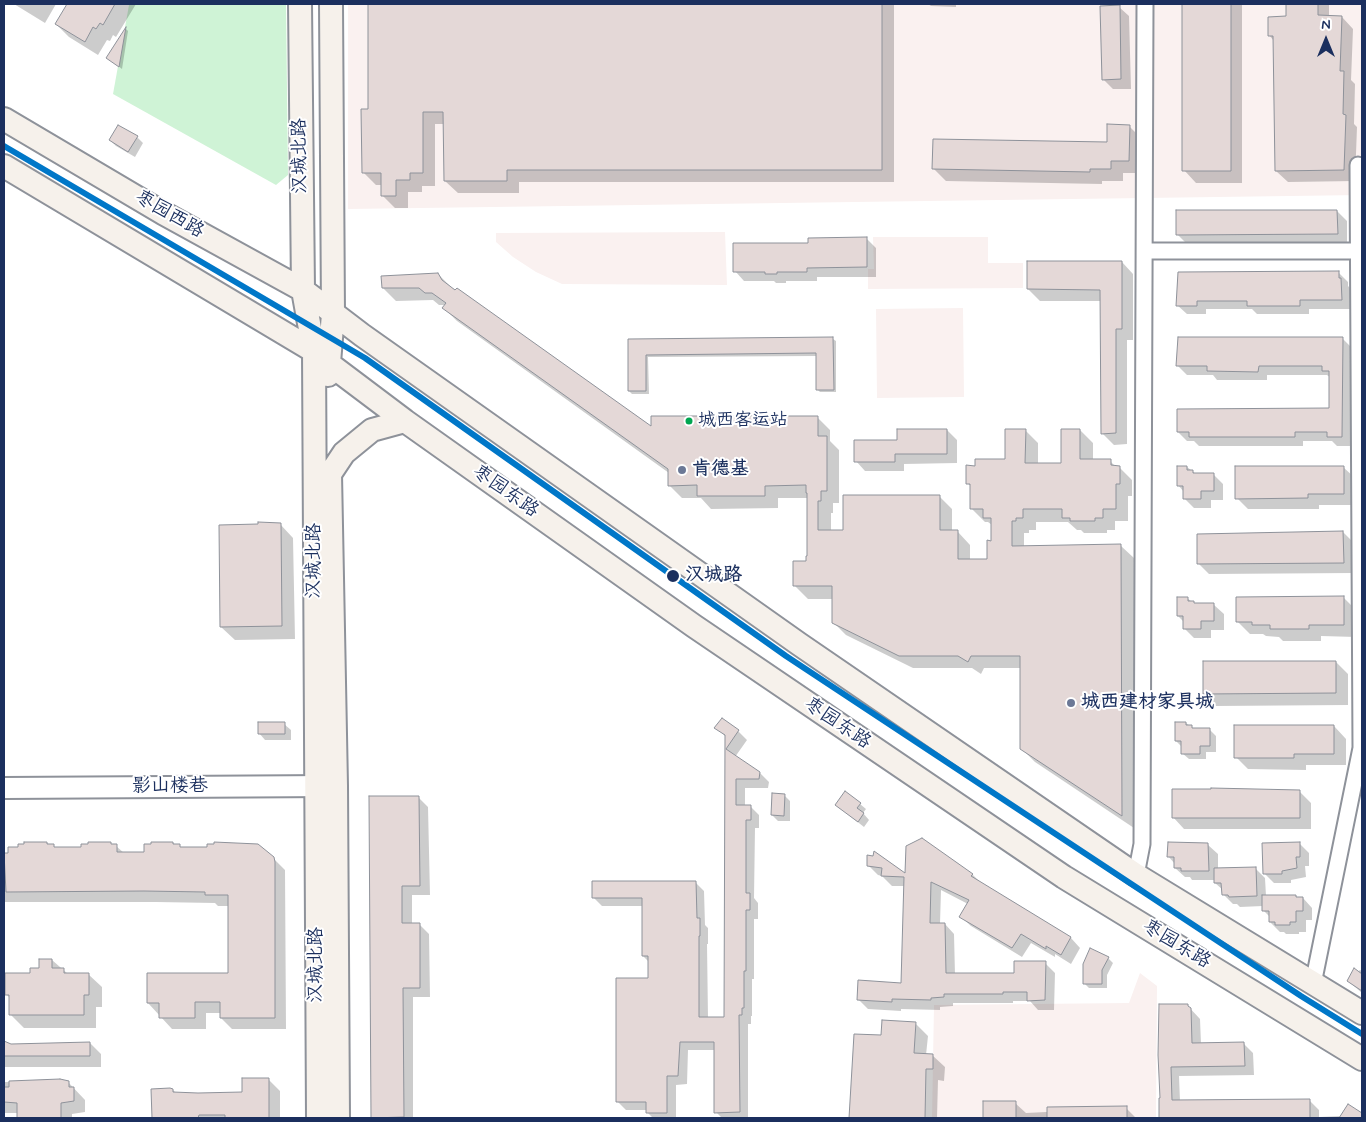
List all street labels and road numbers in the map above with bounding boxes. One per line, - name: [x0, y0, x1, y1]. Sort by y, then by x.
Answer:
- street label: 汉城北路: [289, 118, 313, 194]
- street label: 枣园西路: [130, 186, 208, 244]
- street label: 枣园东路: [467, 461, 543, 523]
- street label: 汉城北路: [304, 523, 326, 599]
- street label: 枣园东路: [799, 693, 875, 755]
- street label: 影山楼巷: [132, 776, 208, 798]
- street label: 枣园东路: [1138, 916, 1214, 974]
- street label: 汉城北路: [306, 927, 328, 1003]

